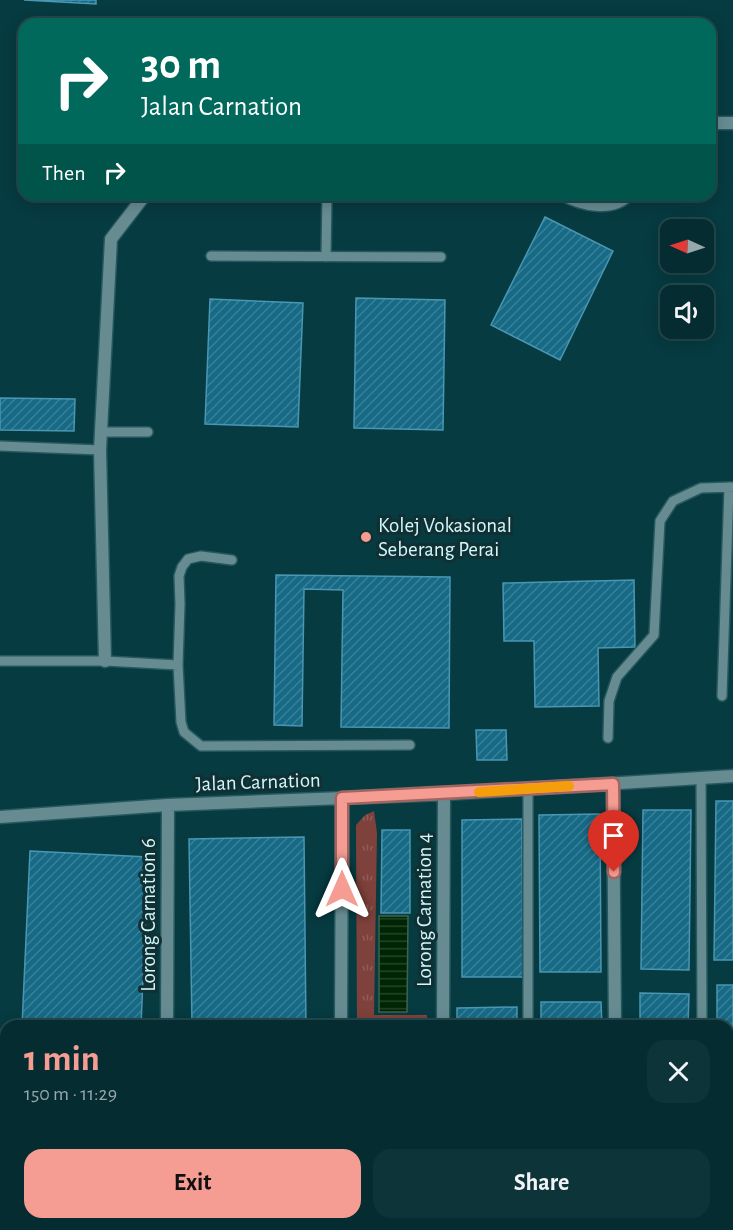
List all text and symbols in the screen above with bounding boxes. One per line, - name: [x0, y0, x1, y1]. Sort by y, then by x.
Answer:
- icon: right: [42, 42, 120, 120]
- text: 30 m: [141, 44, 221, 86]
- text: Jalan Carnation: [141, 93, 302, 120]
- icon: right: [98, 156, 131, 189]
- text: Then: [42, 162, 86, 184]
- north arrow: [660, 219, 714, 273]
- map controls: [660, 219, 714, 339]
- button: sound: [660, 285, 714, 339]
- place label: Kolej Vokasional Seberang Perai: [378, 515, 512, 560]
- marker: Kolej Vokasional Seberang Perai: [359, 530, 373, 544]
- street label: Jalan Carnation: [195, 769, 321, 795]
- pin: [588, 810, 639, 872]
- icon: arrive: [597, 819, 630, 852]
- street label: Lorong Carnation 4: [414, 833, 435, 987]
- street label: Lorong Carnation 6: [138, 838, 159, 992]
- position arrow: [310, 857, 374, 921]
- button: close: [647, 1040, 710, 1103]
- text: 1 min: [24, 1041, 100, 1077]
- text: 150 m · 11:29: [24, 1084, 117, 1104]
- button: Exit: [24, 1149, 361, 1218]
- button: Share: [373, 1149, 710, 1218]

